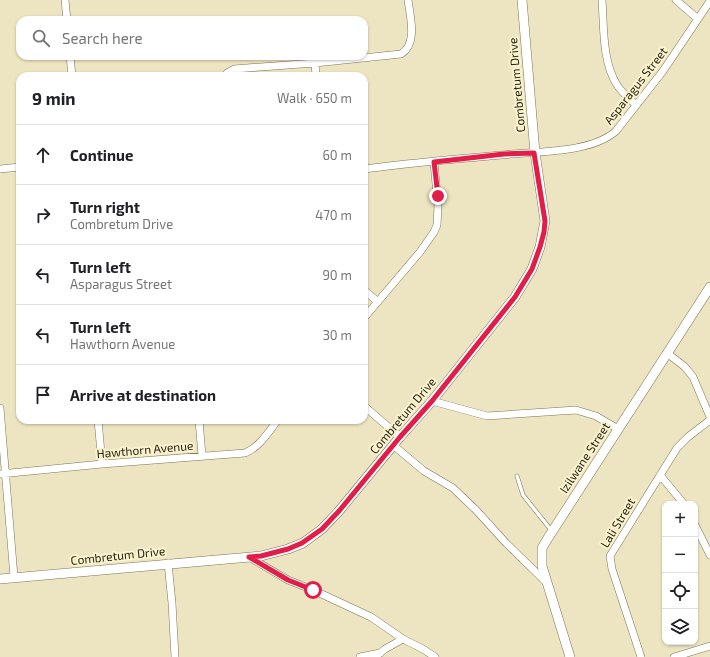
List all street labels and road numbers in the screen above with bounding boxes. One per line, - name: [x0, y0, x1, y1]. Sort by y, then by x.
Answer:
- street label: Combretum Drive: [505, 37, 527, 133]
- street label: Asparagus Street: [601, 44, 670, 127]
- street label: Combretum Drive: [366, 374, 438, 456]
- street label: Izilwane Street: [556, 419, 612, 495]
- street label: Hawthorn Avenue: [96, 438, 194, 460]
- street label: Lali Street: [597, 495, 638, 550]
- street label: Combretum Drive: [70, 543, 166, 567]

